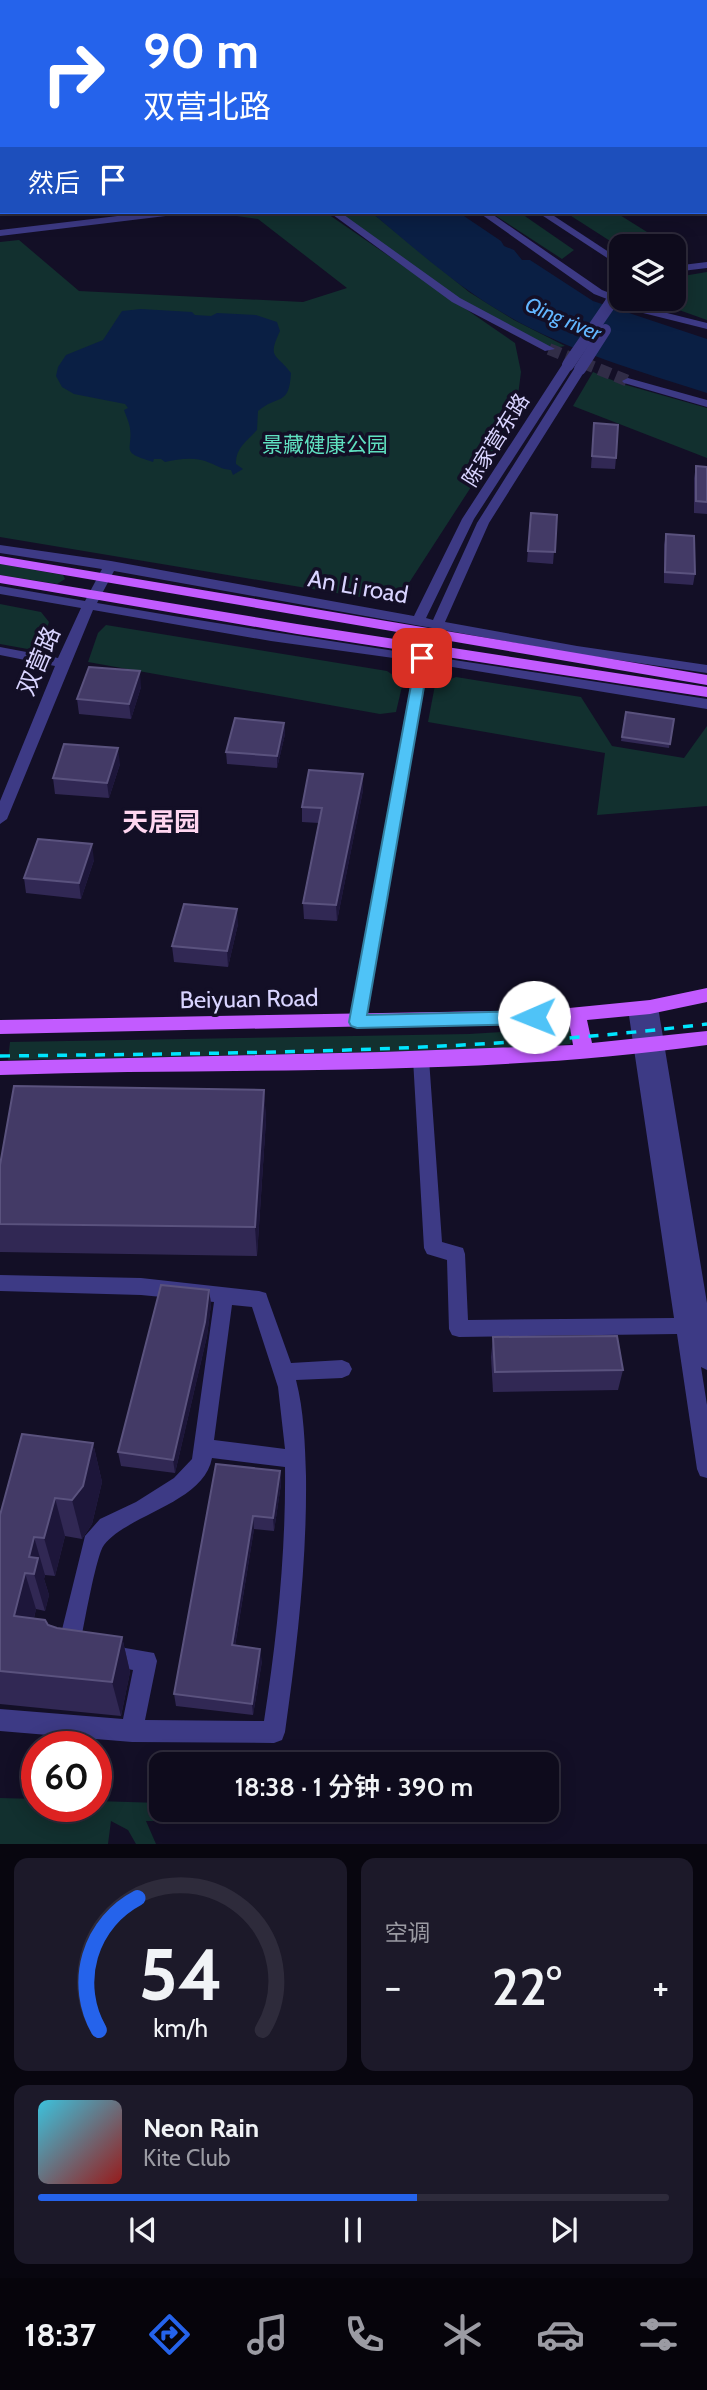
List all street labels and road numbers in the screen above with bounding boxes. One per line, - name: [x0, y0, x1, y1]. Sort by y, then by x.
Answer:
- street label: 陈家营东路: [457, 389, 534, 491]
- street label: An Li road: [306, 563, 411, 610]
- street label: 双营路: [11, 622, 66, 700]
- street label: Beiyuan Road: [179, 983, 319, 1014]

